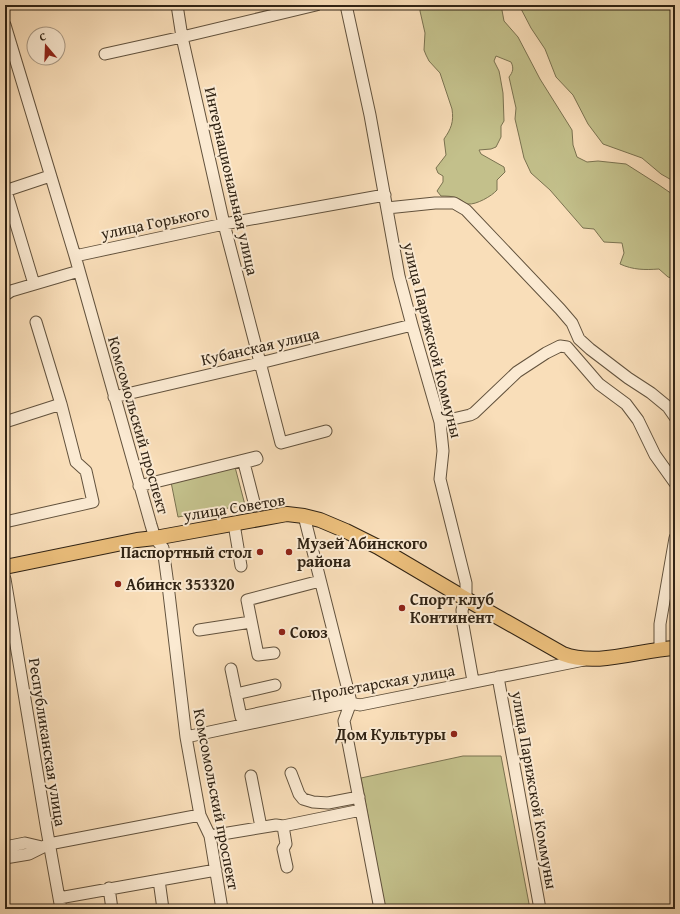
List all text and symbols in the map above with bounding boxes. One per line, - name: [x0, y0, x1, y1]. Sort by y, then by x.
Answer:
- north arrow: [26, 26, 66, 66]
- text: С: [37, 28, 48, 45]
- street label: Интернациональная улица: [199, 84, 265, 278]
- street label: улица Горького: [98, 199, 211, 245]
- street label: улица Парижской Коммуны: [397, 239, 469, 440]
- street label: Кубанская улица: [198, 321, 322, 371]
- street label: Комсомольский проспект: [102, 333, 176, 517]
- street label: улица Советов: [180, 487, 287, 527]
- place label: Музей Абинского района: [297, 531, 428, 573]
- place label: Паспортный стол: [120, 540, 253, 564]
- marker: Паспортный стол: [255, 547, 265, 557]
- marker: Музей Абинского района: [284, 547, 294, 557]
- place label: Абинск 353320: [126, 572, 235, 596]
- marker: Абинск 353320: [113, 579, 123, 589]
- place label: Спорт клуб Континент: [410, 587, 494, 629]
- marker: Спорт клуб Континент: [397, 603, 407, 613]
- place label: Союз: [290, 620, 328, 644]
- marker: Союз: [277, 627, 287, 637]
- street label: Республиканская улица: [23, 656, 73, 828]
- street label: Пролетарская улица: [309, 658, 457, 706]
- street label: улица Парижской Коммуны: [506, 688, 564, 891]
- street label: Комсомольский проспект: [188, 706, 246, 892]
- place label: Дом Культуры: [335, 722, 447, 746]
- marker: Дом Культуры: [449, 729, 459, 739]

